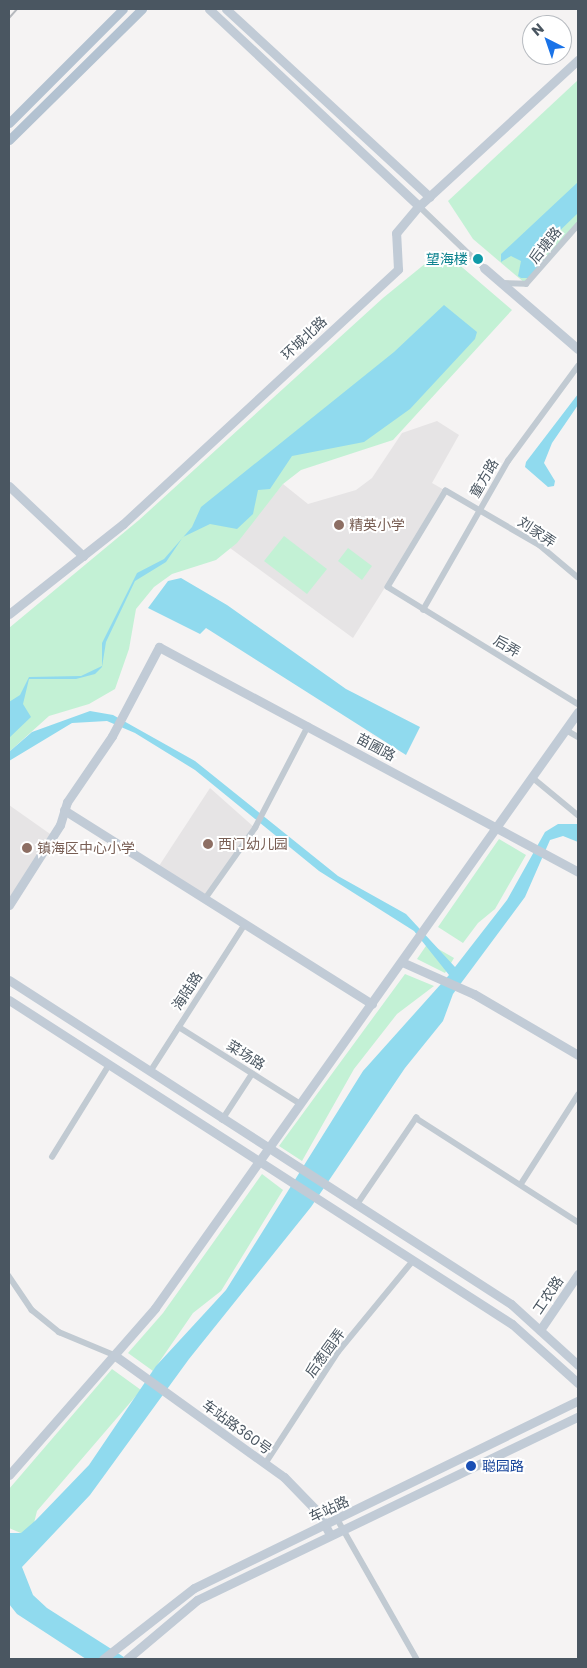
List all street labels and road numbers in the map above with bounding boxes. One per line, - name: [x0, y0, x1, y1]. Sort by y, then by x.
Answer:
- street label: 后塘路: [525, 223, 565, 267]
- street label: 环城北路: [278, 313, 330, 363]
- street label: 童方路: [466, 456, 502, 500]
- street label: 刘家弄: [515, 513, 559, 551]
- street label: 后弄: [491, 632, 523, 660]
- street label: 苗圃路: [354, 730, 398, 764]
- street label: 海陆路: [169, 969, 205, 1013]
- street label: 菜场路: [224, 1037, 268, 1073]
- street label: 工农路: [529, 1273, 567, 1317]
- street label: 后葱园弄: [302, 1325, 348, 1381]
- street label: 车站路360号: [199, 1396, 275, 1458]
- street label: 车站路: [306, 1493, 352, 1525]

